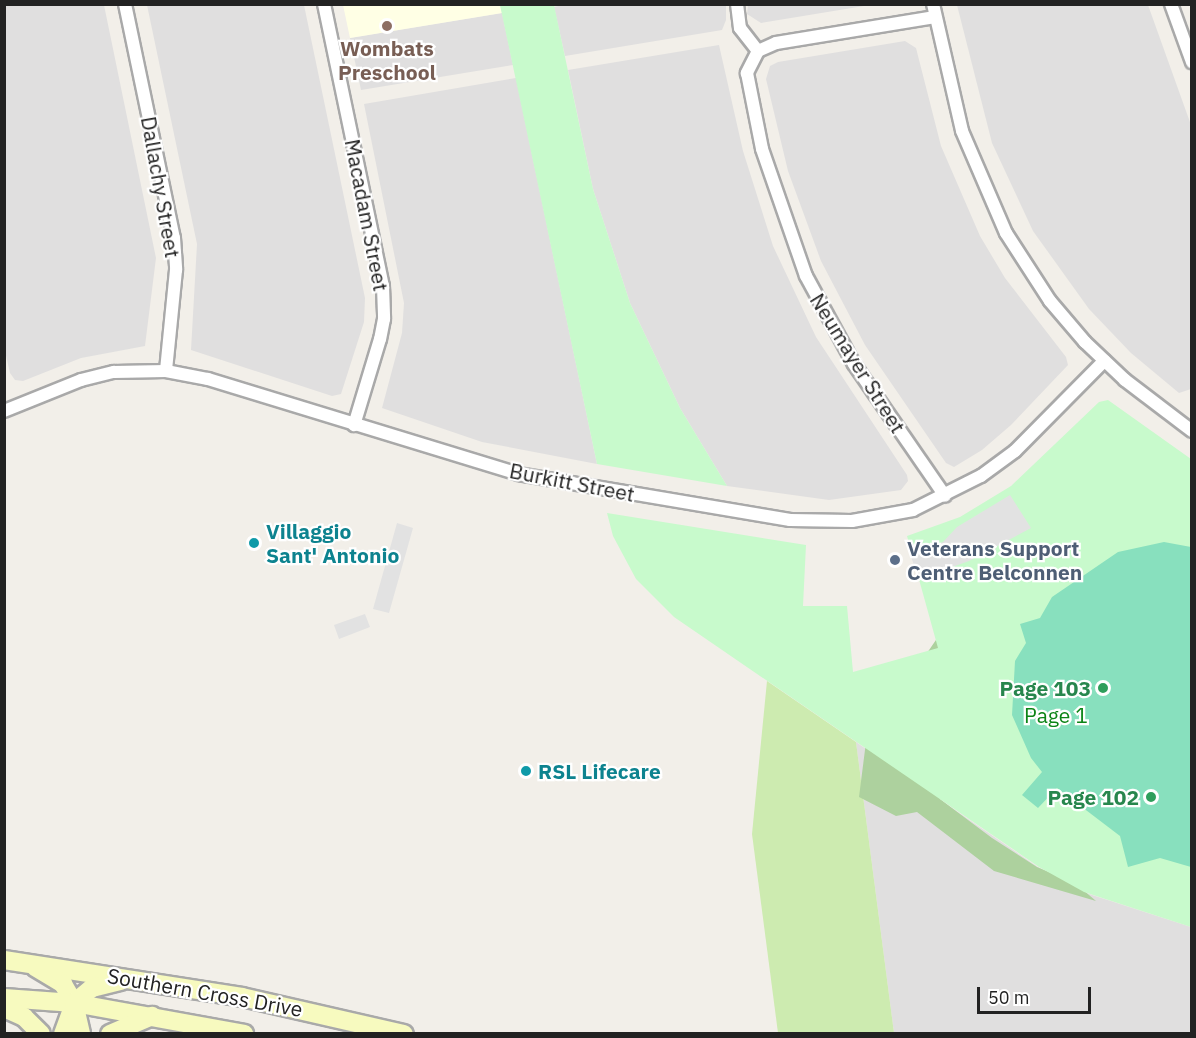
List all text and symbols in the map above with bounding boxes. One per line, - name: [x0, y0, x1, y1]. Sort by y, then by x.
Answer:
- marker: Wombats Preschool: [380, 19, 394, 33]
- place label: Wombats Preschool: [338, 35, 436, 85]
- street label: Dallachy Street: [136, 114, 186, 260]
- street label: Macadam Street: [340, 137, 394, 293]
- street label: Neumayer Street: [805, 289, 911, 437]
- street label: Burkitt Street: [507, 458, 637, 506]
- place label: Villaggio Sant' Antonio: [266, 518, 399, 568]
- place label: Veterans Support Centre Belconnen: [907, 535, 1082, 585]
- marker: Villaggio Sant' Antonio: [247, 536, 261, 550]
- marker: Veterans Support Centre Belconnen: [888, 553, 902, 567]
- place label: Page 103: [1000, 675, 1091, 701]
- marker: Page 103: [1096, 681, 1110, 695]
- park label: Page 1: [1024, 702, 1088, 728]
- place label: RSL Lifecare: [538, 758, 661, 784]
- marker: RSL Lifecare: [519, 764, 533, 778]
- place label: Page 102: [1048, 784, 1139, 810]
- marker: Page 102: [1144, 790, 1158, 804]
- street label: Southern Cross Drive: [105, 962, 305, 1022]
- scale bar: [980, 975, 1094, 1013]
- text: 50 m: [988, 986, 1030, 1009]

